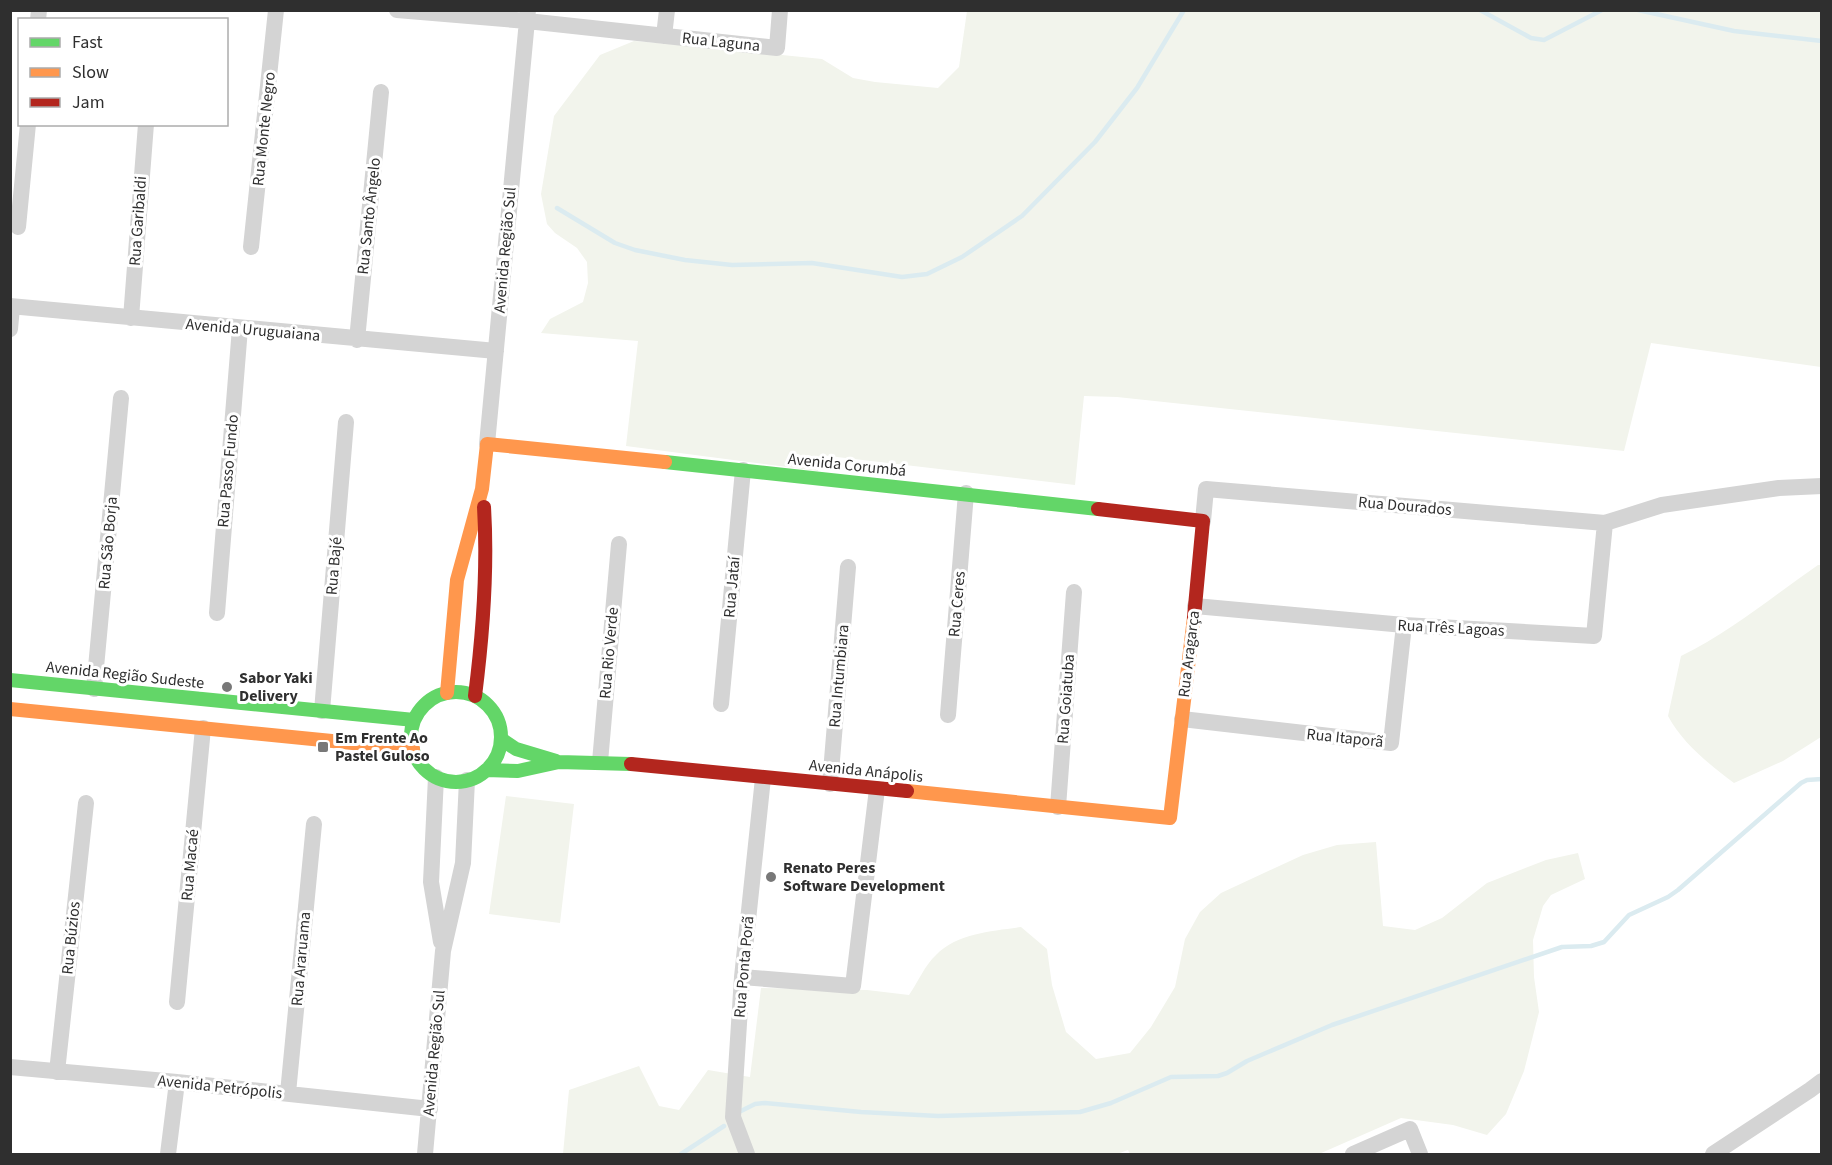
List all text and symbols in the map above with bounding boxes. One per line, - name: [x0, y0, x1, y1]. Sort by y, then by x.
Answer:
- legend: [18, 18, 228, 126]
- street label: Rua Laguna: [681, 27, 761, 57]
- text: Fast: [72, 30, 103, 55]
- text: Slow: [72, 60, 109, 85]
- street label: Rua Monte Negro: [247, 71, 281, 187]
- text: Jam: [72, 90, 105, 115]
- street label: Rua Santo Ângelo: [352, 156, 386, 276]
- street label: Rua Garibaldi: [124, 175, 152, 267]
- street label: Avenida Região Sul: [489, 186, 521, 314]
- street label: Avenida Uruguaiana: [185, 313, 321, 347]
- street label: Rua Passo Fundo: [212, 414, 244, 528]
- street label: Avenida Corumbá: [787, 448, 907, 482]
- street label: Rua Dourados: [1357, 491, 1453, 521]
- street label: Rua São Borja: [93, 496, 123, 590]
- street label: Rua Bajé: [320, 536, 348, 596]
- street label: Rua Jataí: [718, 554, 746, 619]
- street label: Rua Ceres: [943, 570, 971, 638]
- street label: Rua Rio Verde: [594, 606, 624, 700]
- street label: Rua Aragarça: [1173, 609, 1205, 699]
- street label: Rua Três Lagoas: [1397, 614, 1505, 642]
- street label: Rua Intumbiara: [824, 623, 854, 729]
- street label: Rua Goiatuba: [1052, 653, 1080, 745]
- street label: Avenida Região Sudeste: [45, 656, 205, 694]
- place label: Sabor Yaki Delivery: [239, 667, 313, 707]
- marker: Sabor Yaki Delivery: [220, 680, 234, 694]
- street label: Rua Itaporã: [1305, 723, 1385, 753]
- place label: Em Frente Ao Pastel Guloso: [335, 727, 430, 767]
- marker: Em Frente Ao Pastel Guloso: [316, 740, 330, 754]
- street label: Avenida Anápolis: [808, 754, 924, 788]
- street label: Rua Macaé: [176, 828, 204, 902]
- place label: Renato Peres Software Development: [783, 857, 945, 897]
- marker: Renato Peres Software Development: [764, 870, 778, 884]
- street label: Rua Búzios: [56, 900, 86, 976]
- street label: Rua Araruama: [286, 911, 316, 1007]
- street label: Rua Ponta Porã: [729, 915, 759, 1019]
- street label: Avenida Região Sul: [418, 989, 450, 1117]
- street label: Avenida Petrópolis: [157, 1070, 284, 1105]

